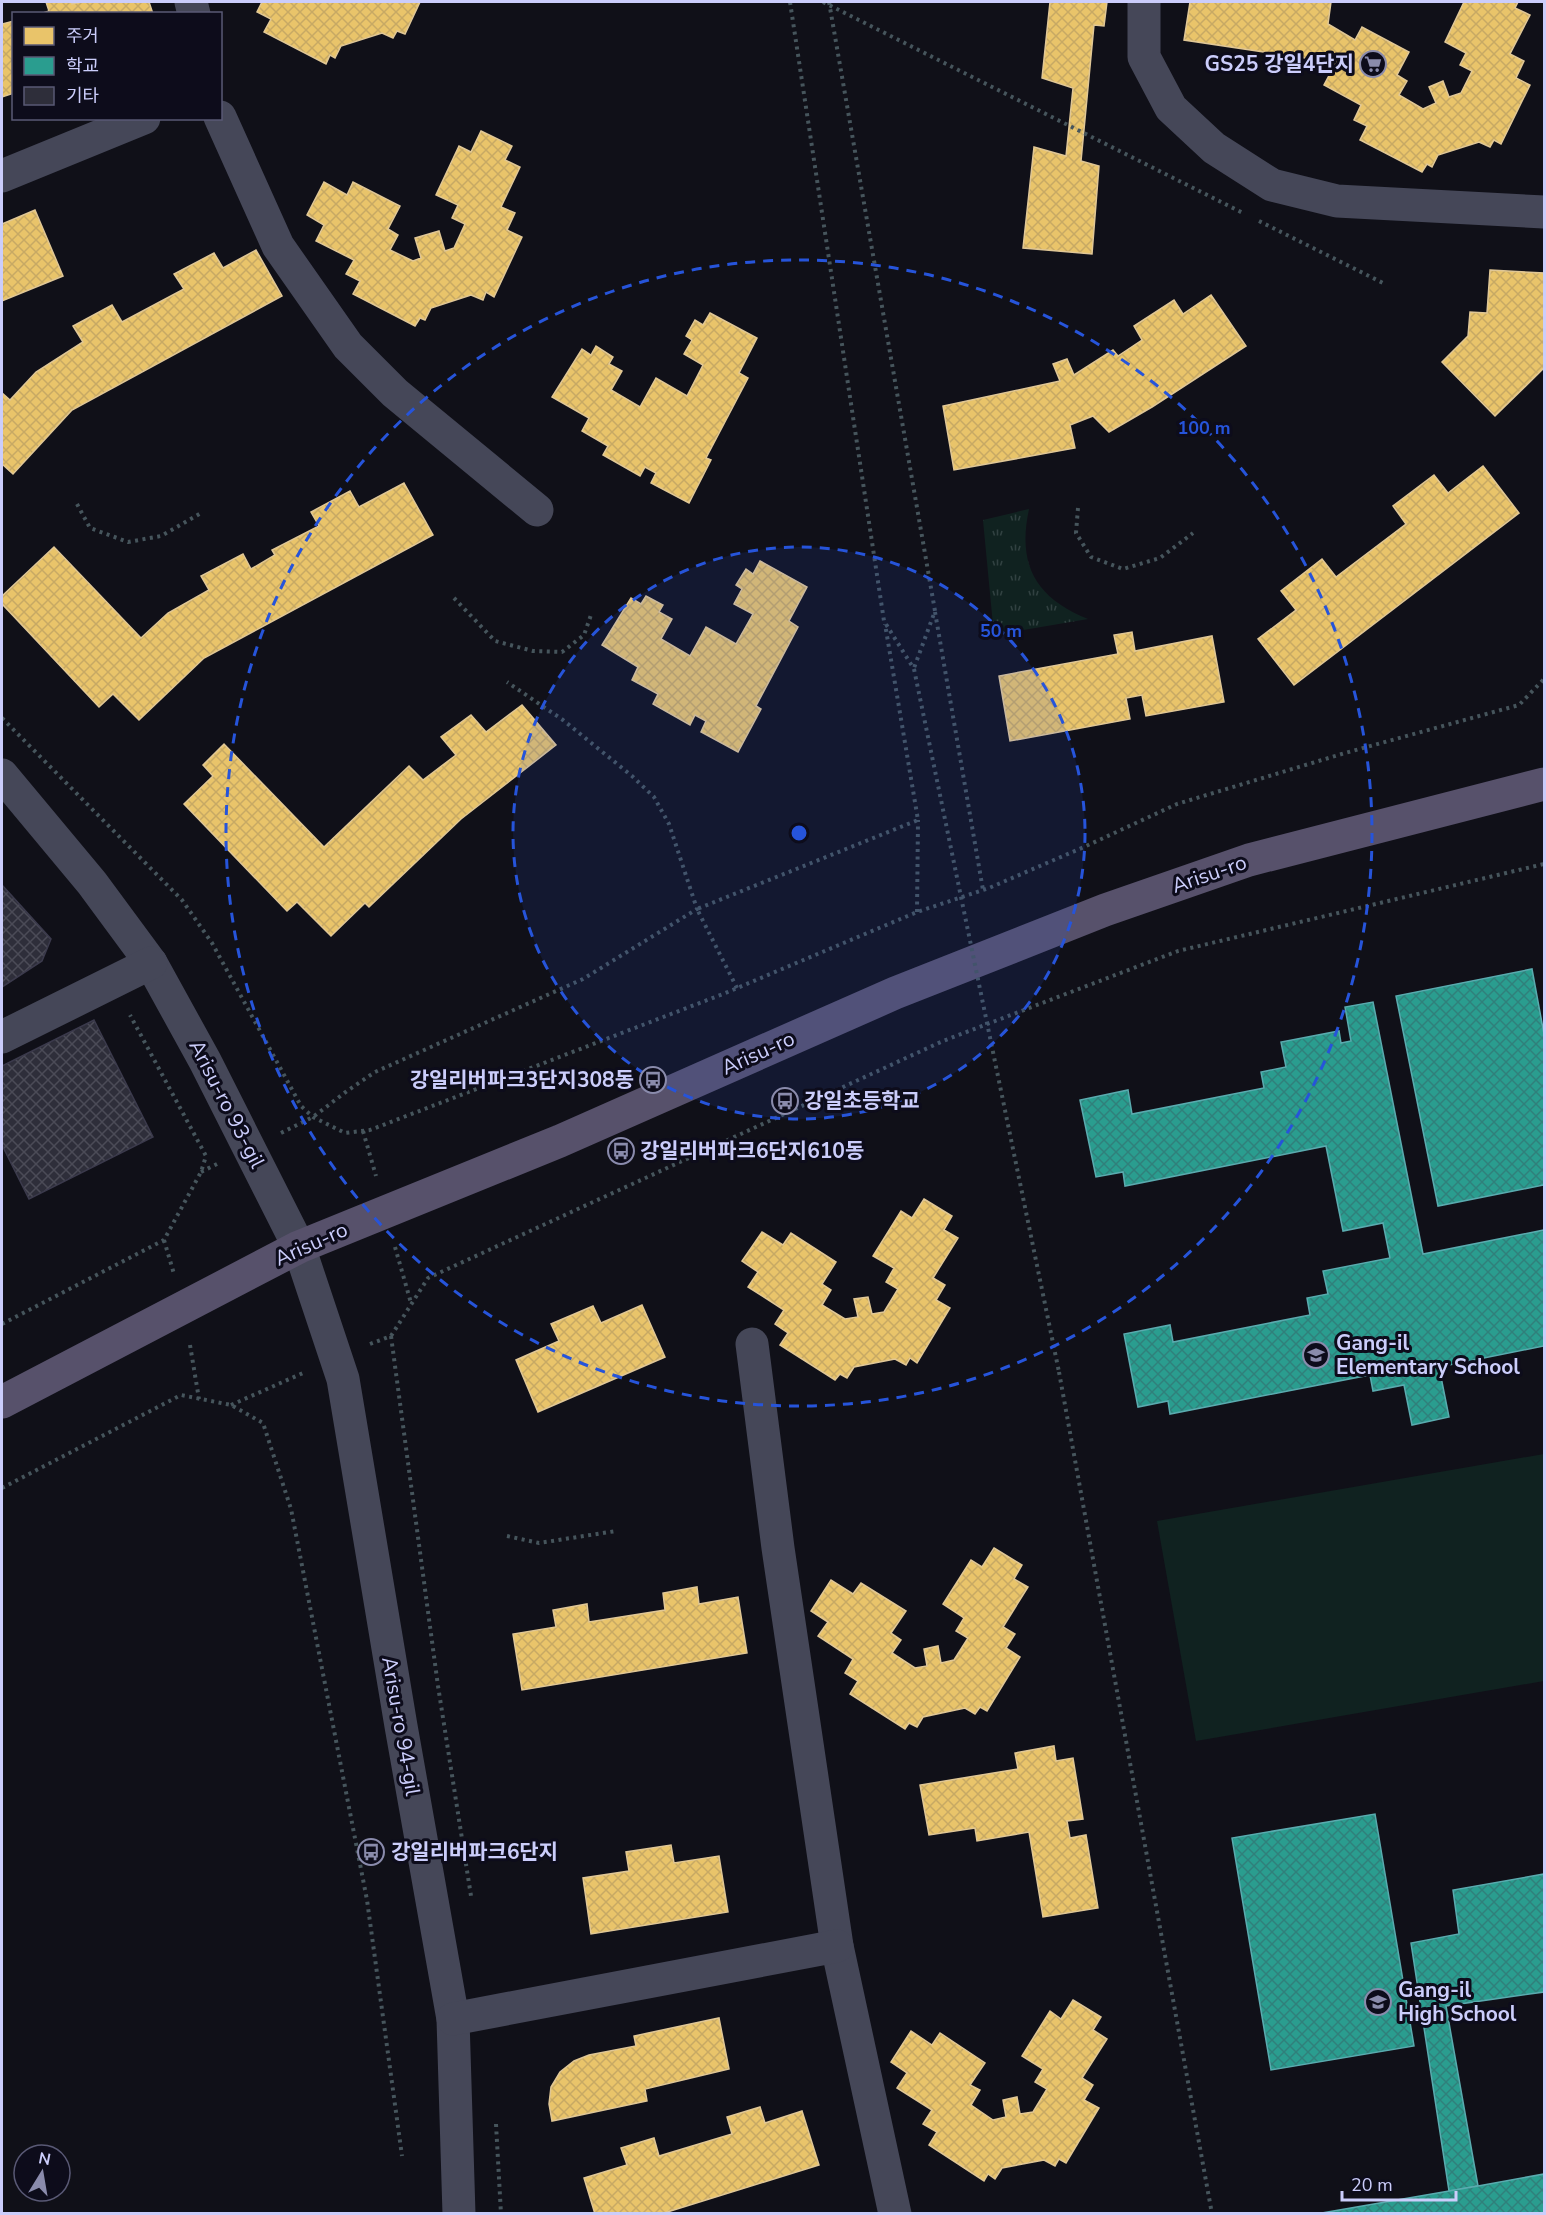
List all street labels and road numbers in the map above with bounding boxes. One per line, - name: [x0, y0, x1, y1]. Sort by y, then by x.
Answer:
- street label: Arisu-ro: [1168, 848, 1250, 900]
- street label: Arisu-ro: [717, 1024, 799, 1082]
- street label: Arisu-ro 93-gil: [183, 1035, 272, 1174]
- street label: Arisu-ro: [270, 1215, 352, 1273]
- street label: Arisu-ro 94-gil: [375, 1654, 427, 1799]

